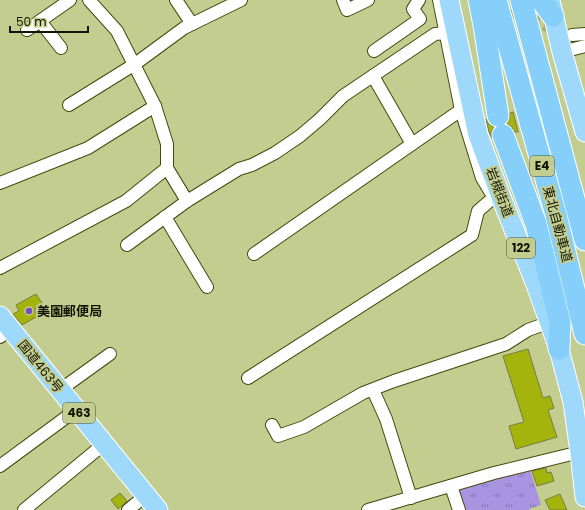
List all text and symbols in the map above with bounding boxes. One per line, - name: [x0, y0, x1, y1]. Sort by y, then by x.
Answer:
- scale bar: [10, 8, 88, 34]
- text: 50 m: [16, 13, 47, 30]
- road number: E4: [530, 156, 554, 176]
- street label: 岩槻街道: [481, 164, 518, 220]
- street label: 東北自動車道: [538, 184, 577, 264]
- road number: 122: [507, 238, 535, 258]
- place label: 美園郵便局: [37, 302, 102, 321]
- marker: 美園郵便局: [24, 306, 34, 316]
- street label: 国道463号: [13, 336, 68, 397]
- road number: 463: [63, 403, 95, 423]

